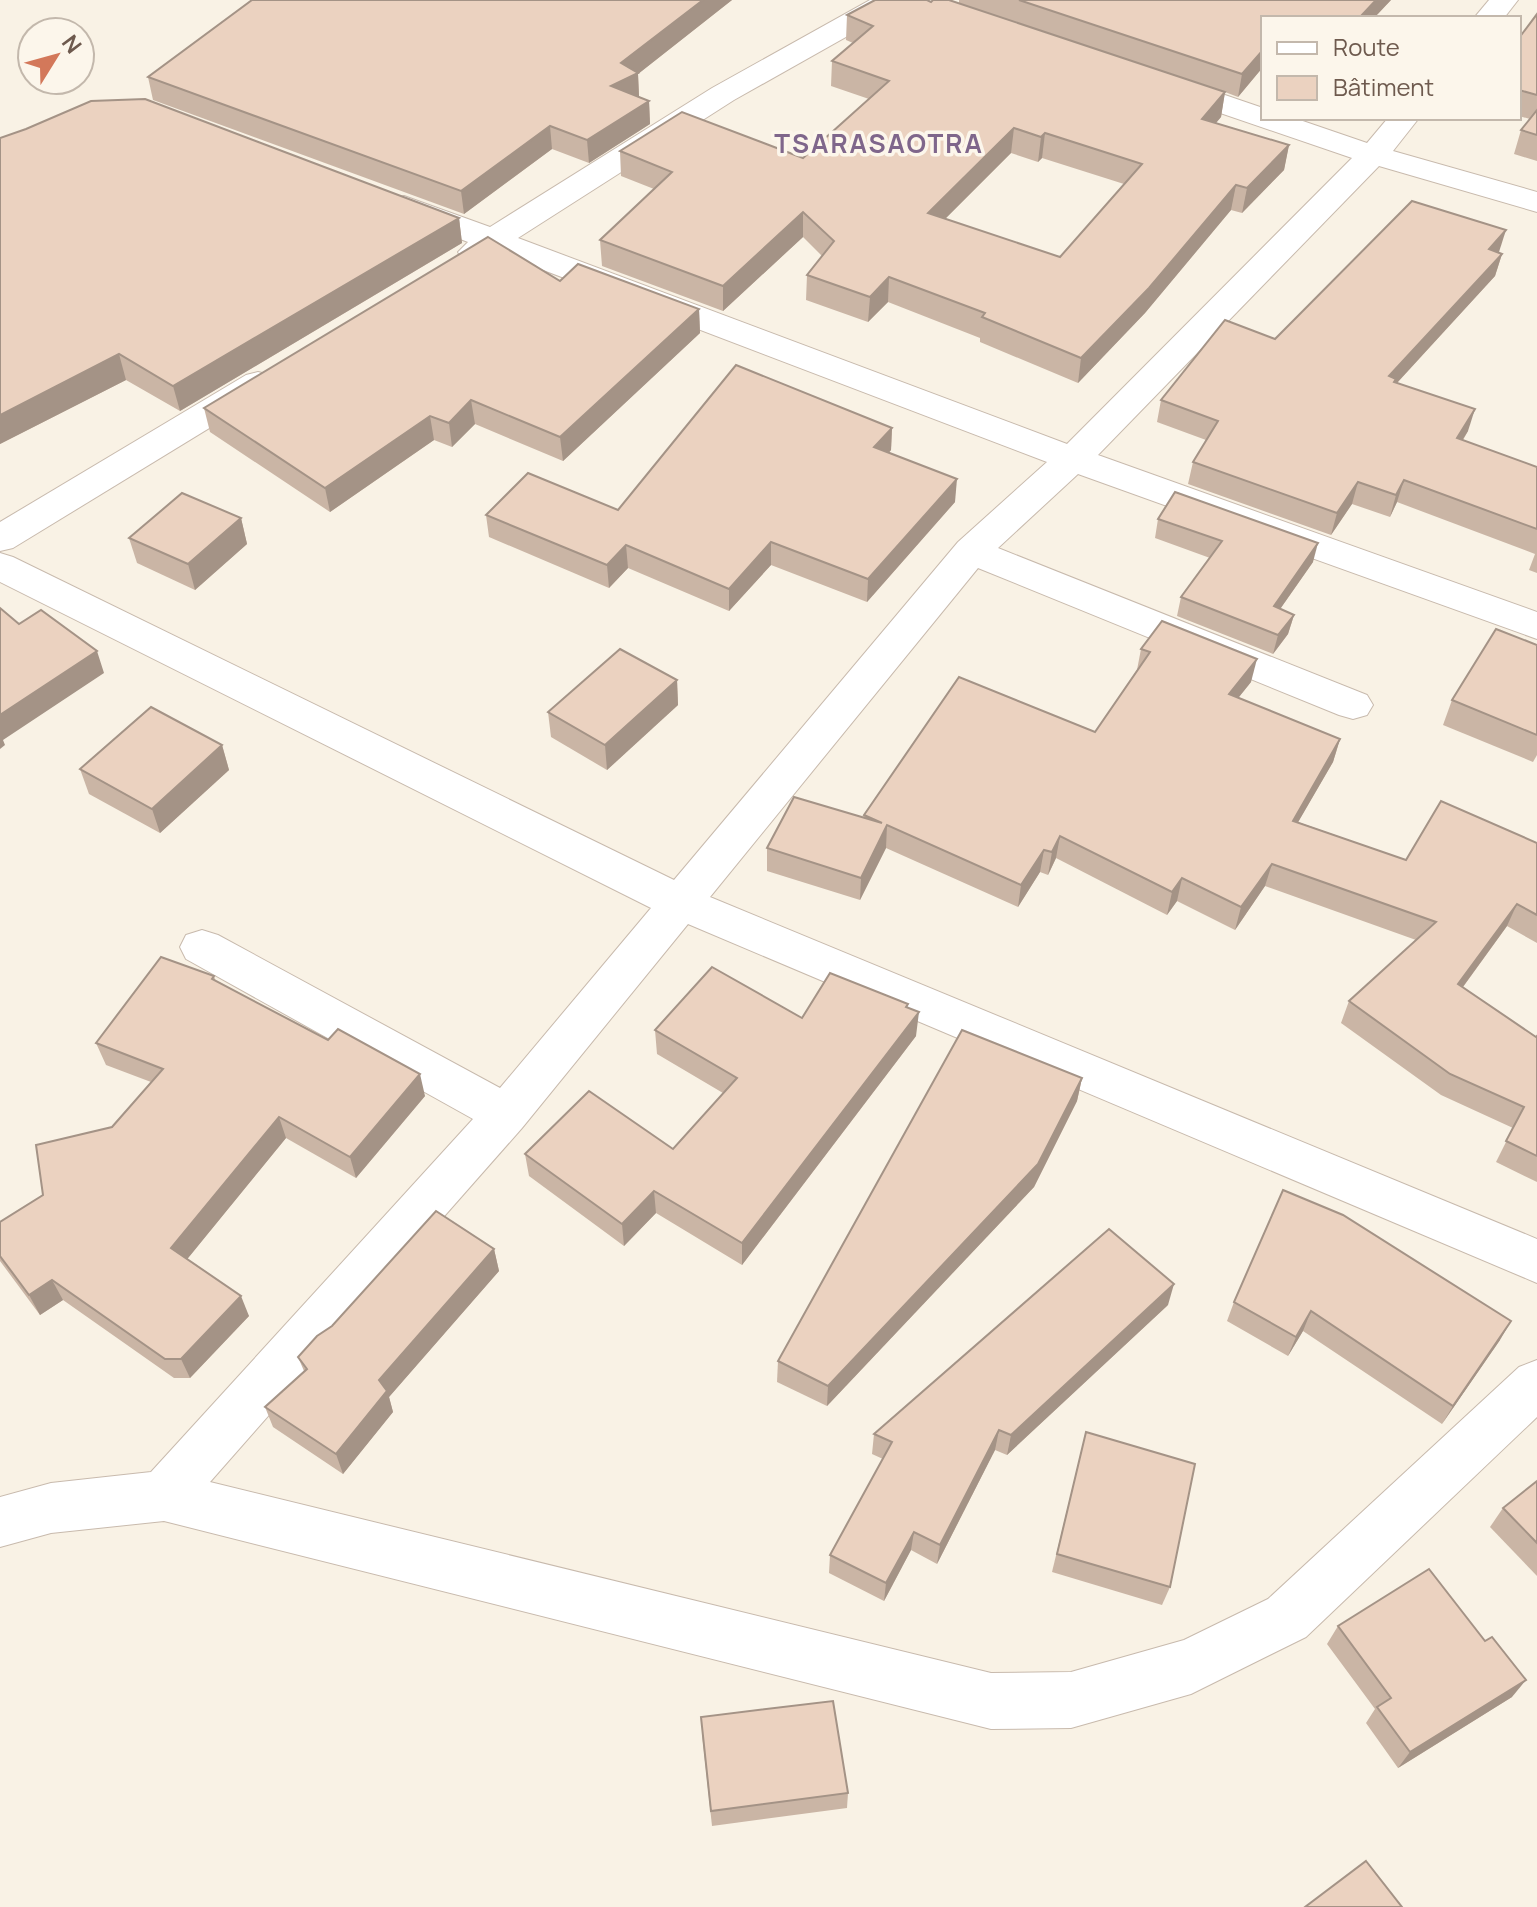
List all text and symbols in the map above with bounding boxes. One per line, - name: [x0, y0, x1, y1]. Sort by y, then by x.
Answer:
- north arrow: [16, 16, 96, 96]
- legend: [1261, 16, 1521, 120]
- text: N: [55, 29, 89, 59]
- text: Route: [1333, 30, 1400, 63]
- text: Bâtiment: [1333, 70, 1434, 103]
- district label: TSARASAOTRA: [774, 125, 984, 161]

